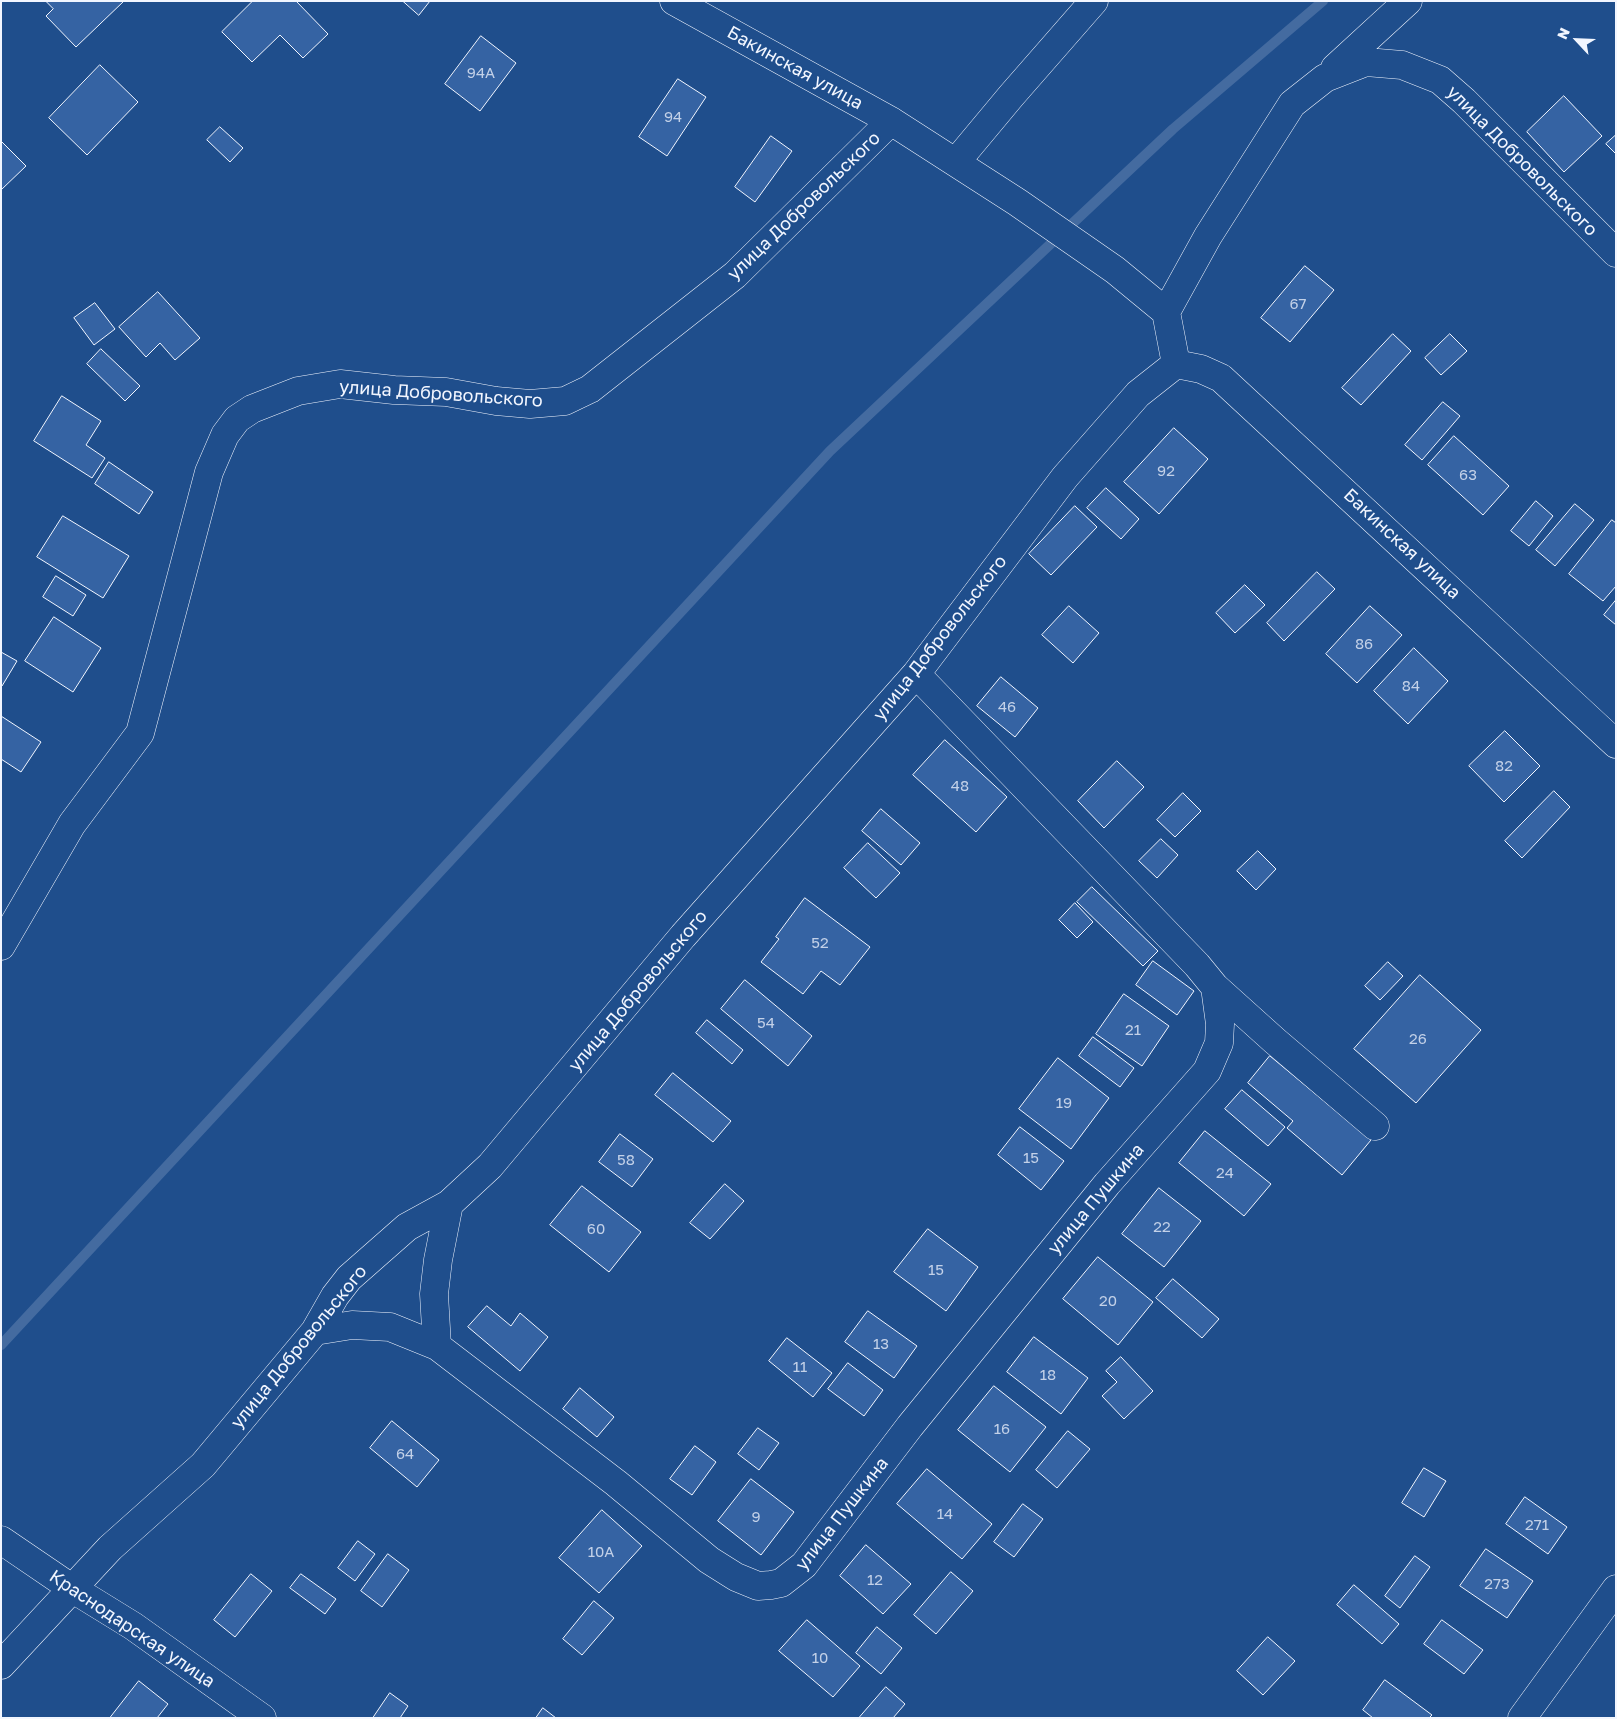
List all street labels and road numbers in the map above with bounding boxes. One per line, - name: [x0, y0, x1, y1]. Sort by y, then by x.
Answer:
- street label: Бакинская улица: [723, 22, 867, 114]
- street label: улица Добровольского: [1442, 81, 1602, 241]
- street label: улица Добровольского: [723, 127, 885, 285]
- street label: улица Добровольского: [338, 376, 544, 412]
- street label: Бакинская улица: [1339, 484, 1465, 604]
- street label: улица Добровольского: [869, 551, 1011, 725]
- street label: улица Добровольского: [564, 906, 712, 1076]
- street label: улица Пушкина: [1043, 1139, 1149, 1259]
- street label: улица Добровольского: [226, 1261, 372, 1433]
- street label: улица Пушкина: [791, 1453, 893, 1575]
- street label: Краснодарская улица: [45, 1565, 219, 1693]

